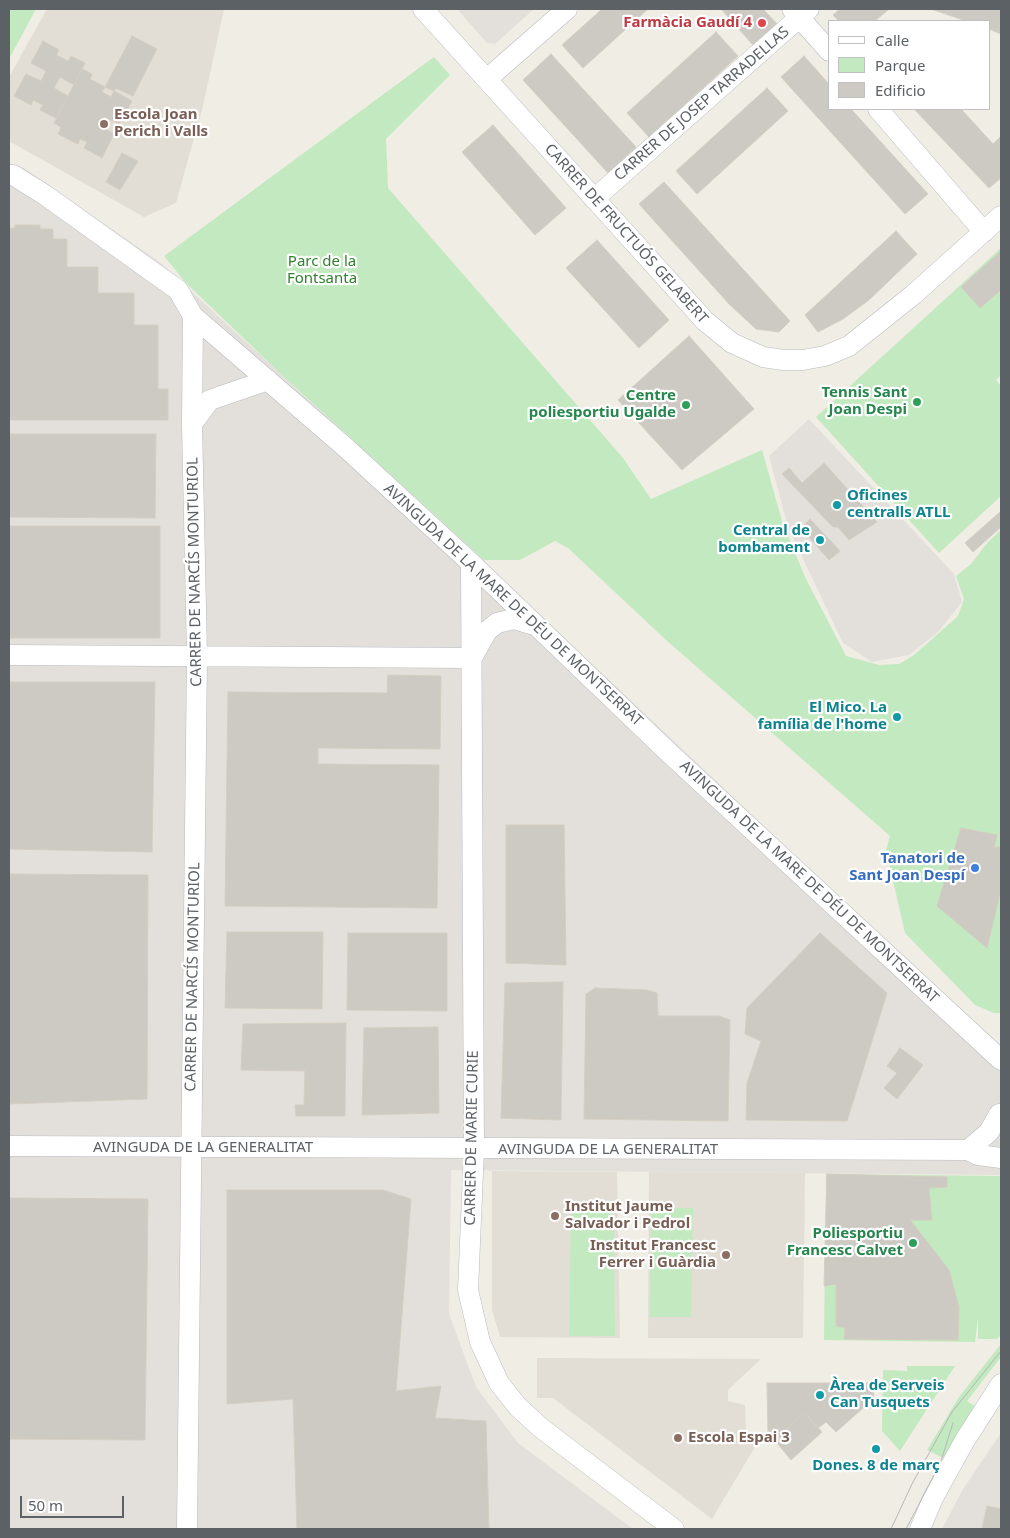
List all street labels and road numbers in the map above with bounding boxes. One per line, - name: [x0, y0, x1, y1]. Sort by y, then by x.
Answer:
- street label: CARRER DE JOSEP TARRADELLAS: [611, 23, 793, 185]
- street label: CARRER DE FRUCTUÓS GELABERT: [540, 140, 712, 328]
- street label: CARRER DE NARCÍS MONTURIOL: [184, 457, 206, 687]
- street label: AVINGUDA DE LA MARE DE DÉU DE MONTSERRAT: [380, 480, 646, 730]
- street label: AVINGUDA DE LA MARE DE DÉU DE MONTSERRAT: [676, 757, 942, 1007]
- street label: CARRER DE NARCÍS MONTURIOL: [182, 862, 204, 1092]
- street label: CARRER DE MARIE CURIE: [461, 1050, 483, 1226]
- street label: AVINGUDA DE LA GENERALITAT: [93, 1139, 313, 1157]
- street label: AVINGUDA DE LA GENERALITAT: [498, 1141, 718, 1159]

